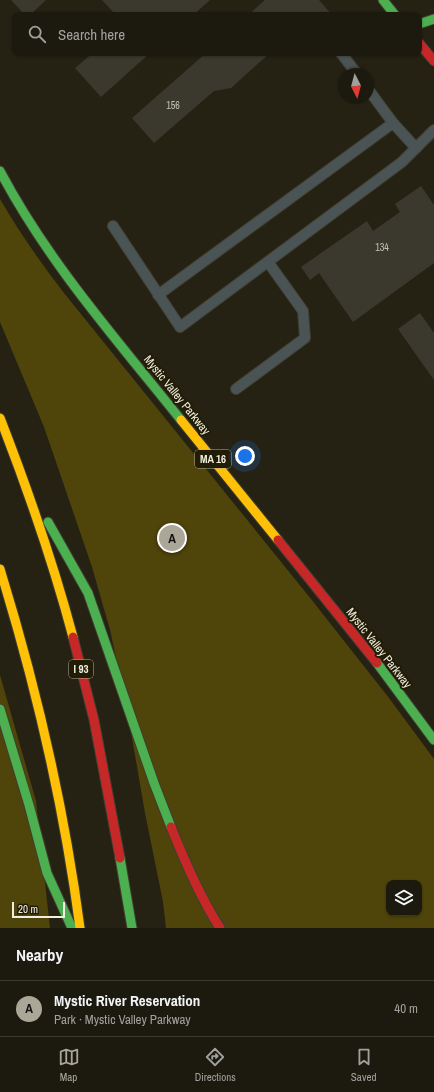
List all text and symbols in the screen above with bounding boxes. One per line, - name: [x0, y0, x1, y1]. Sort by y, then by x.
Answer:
- search box: [12, 12, 422, 56]
- icon: search: [26, 23, 48, 45]
- text: Search here: [58, 24, 125, 45]
- north arrow: [338, 68, 374, 104]
- house number: 156: [166, 99, 180, 112]
- house number: 134: [375, 241, 389, 254]
- street label: Mystic Valley Parkway: [140, 352, 214, 438]
- your location: [235, 446, 255, 466]
- road number: MA 16: [195, 450, 231, 468]
- pin: A: [159, 523, 185, 553]
- street label: Mystic Valley Parkway: [343, 605, 415, 691]
- road number: I 93: [69, 660, 93, 678]
- map controls: [386, 880, 422, 916]
- button: layers: [386, 880, 422, 916]
- scale bar: [12, 900, 65, 919]
- text: 20 m: [18, 902, 38, 916]
- text: Nearby: [16, 943, 63, 966]
- text: Mystic River Reservation: [54, 990, 200, 1011]
- text: A: [25, 1000, 33, 1017]
- text: 40 m: [394, 1000, 418, 1017]
- text: Park · Mystic Valley Parkway: [54, 1011, 191, 1028]
- tab: Map: [58, 1046, 80, 1084]
- tab: Directions: [195, 1046, 236, 1084]
- tab: Saved: [351, 1046, 376, 1084]

